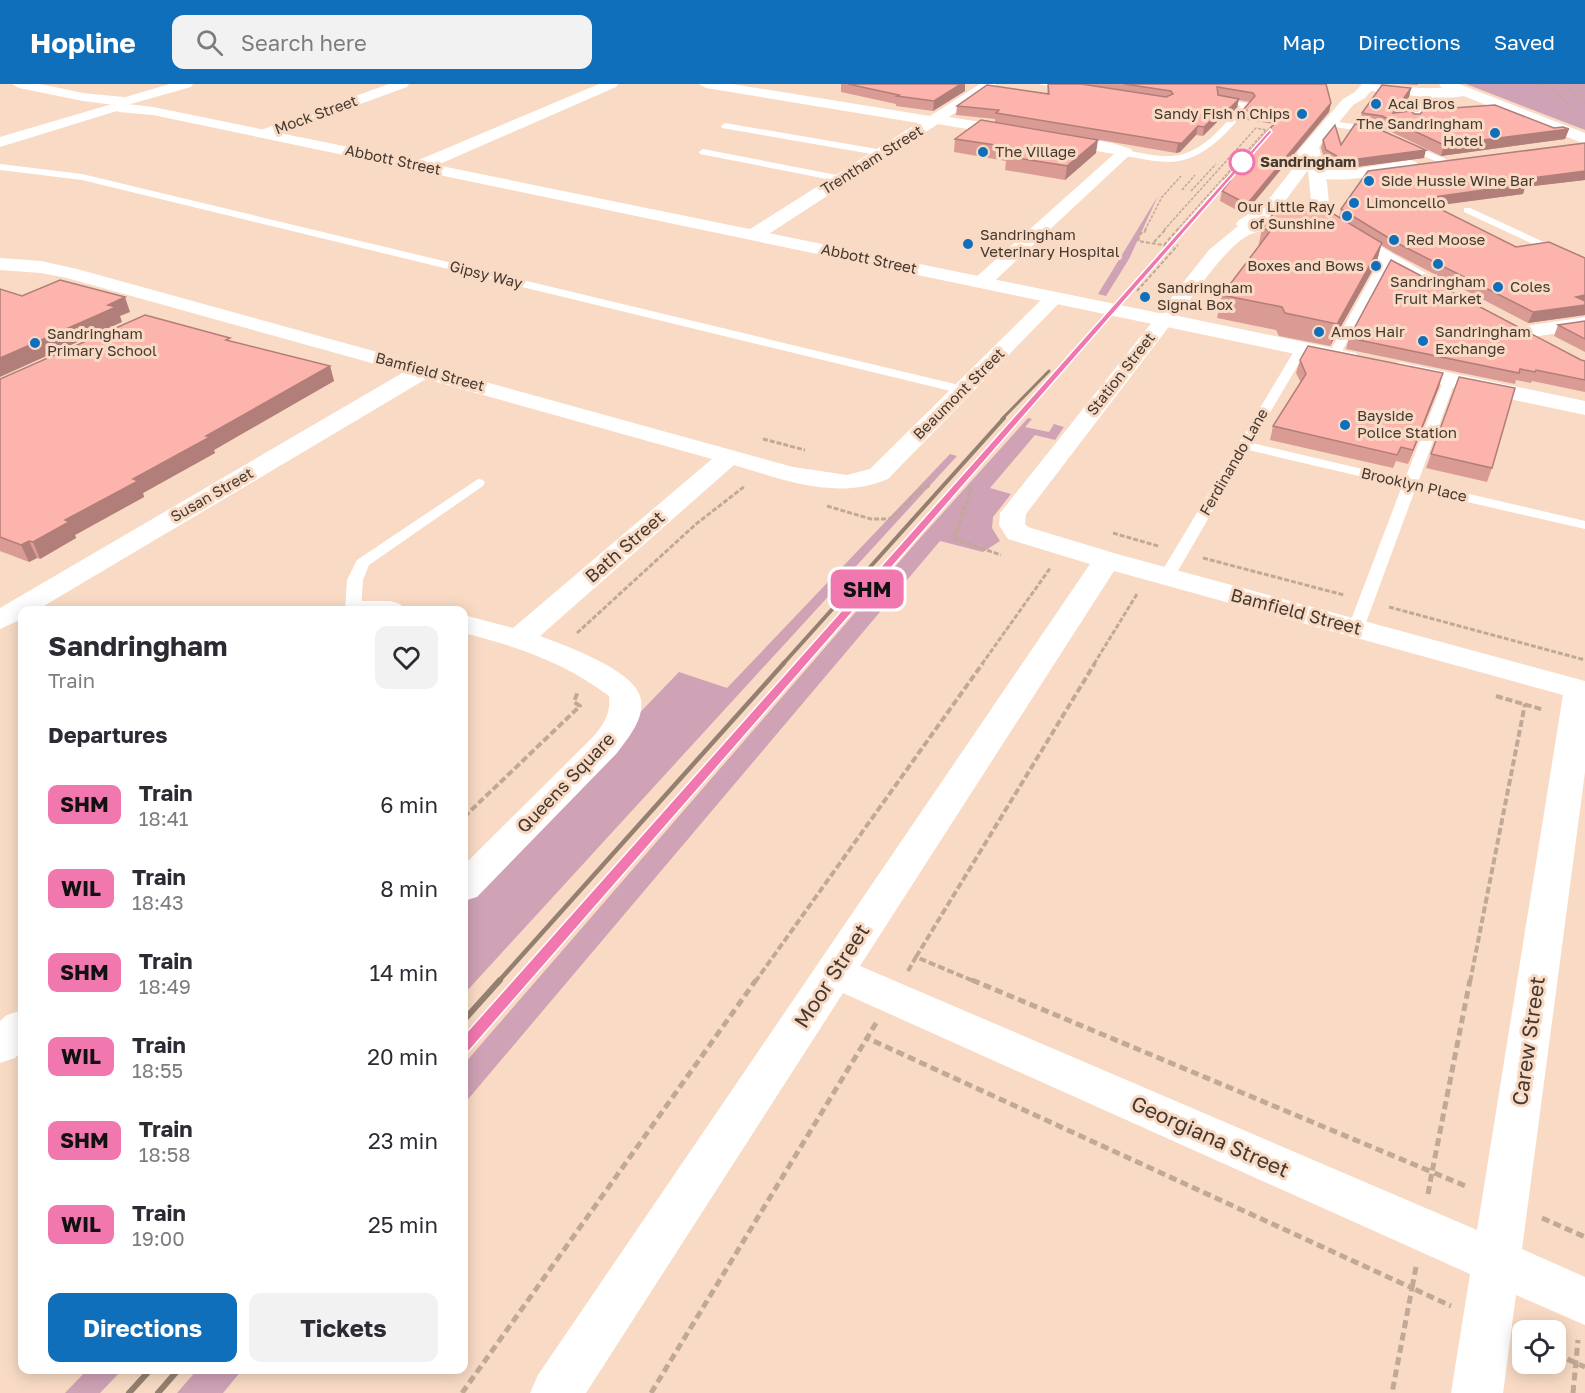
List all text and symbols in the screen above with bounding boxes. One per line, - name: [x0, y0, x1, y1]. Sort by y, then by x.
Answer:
- search box: [172, 15, 592, 69]
- text: Hopline: [30, 26, 136, 59]
- icon: search: [193, 26, 226, 59]
- text: Search here: [241, 29, 367, 56]
- text: Map: [1282, 29, 1325, 55]
- text: Directions: [1358, 29, 1461, 55]
- text: Saved: [1494, 29, 1555, 55]
- street label: Mock Street: [272, 91, 359, 137]
- place label: Acai Bros: [1388, 94, 1455, 112]
- marker: Acai Bros: [1369, 97, 1383, 111]
- place label: Sandy Fish n Chips: [1154, 104, 1290, 122]
- marker: Sandy Fish n Chips: [1295, 107, 1309, 121]
- place label: The Sandringham Hotel: [1356, 114, 1483, 149]
- street label: Trentham Street: [817, 121, 926, 198]
- marker: The Sandringham Hotel: [1488, 126, 1502, 140]
- street label: Abbott Street: [344, 140, 443, 178]
- place label: The Village: [995, 142, 1076, 160]
- marker: The Village: [976, 145, 990, 159]
- marker: Sandringham: [1229, 149, 1255, 175]
- place label: Sandringham: [1260, 152, 1356, 170]
- place label: Side Hussle Wine Bar: [1381, 171, 1534, 189]
- marker: Side Hussle Wine Bar: [1362, 174, 1376, 188]
- place label: Limoncello: [1366, 193, 1445, 211]
- marker: Limoncello: [1347, 196, 1361, 210]
- place label: Our Little Ray of Sunshine: [1237, 197, 1336, 232]
- marker: Our Little Ray of Sunshine: [1340, 209, 1354, 223]
- place label: Sandringham Veterinary Hospital: [980, 225, 1120, 260]
- place label: Red Moose: [1406, 230, 1486, 248]
- marker: Red Moose: [1387, 233, 1401, 247]
- marker: Sandringham Veterinary Hospital: [961, 237, 975, 251]
- street label: Abbott Street: [820, 239, 919, 277]
- street label: Gipsy Way: [448, 256, 525, 292]
- place label: Boxes and Bows: [1247, 256, 1364, 274]
- marker: Sandringham Fruit Market: [1431, 257, 1445, 271]
- marker: Boxes and Bows: [1369, 259, 1383, 273]
- place label: Sandringham Fruit Market: [1390, 272, 1486, 307]
- place label: Coles: [1510, 277, 1551, 295]
- place label: Sandringham Signal Box: [1157, 278, 1253, 313]
- marker: Coles: [1491, 280, 1505, 294]
- marker: Sandringham Signal Box: [1138, 290, 1152, 304]
- place label: Amos Hair: [1331, 322, 1405, 340]
- place label: Sandringham Exchange: [1435, 322, 1531, 357]
- place label: Sandringham Primary School: [47, 324, 157, 359]
- marker: Amos Hair: [1312, 325, 1326, 339]
- street label: Station Street: [1082, 328, 1158, 418]
- marker: Sandringham Exchange: [1416, 334, 1430, 348]
- marker: Sandringham Primary School: [28, 336, 42, 350]
- street label: Beaumont Street: [909, 344, 1008, 443]
- street label: Bamfield Street: [374, 348, 487, 394]
- street label: Ferdinando Lane: [1195, 405, 1271, 518]
- place label: Bayside Police Station: [1357, 406, 1457, 441]
- marker: Bayside Police Station: [1338, 418, 1352, 432]
- street label: Susan Street: [167, 463, 256, 525]
- street label: Brooklyn Place: [1360, 463, 1469, 505]
- street label: Bath Street: [580, 506, 669, 587]
- line badge: SHM: [832, 570, 902, 608]
- text: SHM: [843, 576, 891, 602]
- street label: Bamfield Street: [1228, 583, 1364, 639]
- button: heart: [375, 626, 438, 689]
- text: Sandringham: [48, 629, 228, 662]
- text: Train: [48, 668, 95, 692]
- text: Departures: [48, 721, 167, 748]
- street label: Queens Square: [512, 727, 619, 837]
- text: Train: [139, 779, 193, 806]
- text: SHM: [60, 791, 109, 817]
- text: 6 min: [380, 791, 438, 818]
- text: 18:41: [139, 806, 189, 830]
- text: Train: [132, 863, 186, 890]
- text: WIL: [61, 875, 101, 901]
- text: 8 min: [380, 875, 438, 902]
- text: 18:43: [132, 890, 184, 914]
- street label: Moor Street: [788, 919, 874, 1032]
- text: Train: [139, 947, 193, 974]
- text: SHM: [60, 959, 109, 985]
- text: 14 min: [370, 959, 438, 986]
- text: 18:49: [139, 974, 191, 998]
- street label: Carew Street: [1506, 974, 1550, 1107]
- text: Train: [132, 1031, 186, 1058]
- text: WIL: [61, 1043, 101, 1069]
- text: 20 min: [367, 1043, 438, 1070]
- text: 18:55: [132, 1058, 183, 1082]
- street label: Georgiana Street: [1127, 1090, 1293, 1183]
- text: Train: [139, 1115, 193, 1142]
- text: SHM: [60, 1127, 109, 1153]
- text: 23 min: [368, 1127, 438, 1154]
- text: 18:58: [139, 1142, 190, 1166]
- text: Train: [132, 1199, 186, 1226]
- text: WIL: [61, 1211, 101, 1237]
- text: 25 min: [368, 1211, 438, 1238]
- text: 19:00: [132, 1226, 185, 1250]
- button: Directions: [48, 1293, 237, 1362]
- button: Tickets: [249, 1293, 438, 1362]
- map controls: [1512, 1320, 1566, 1374]
- button: locate: [1512, 1320, 1566, 1374]

